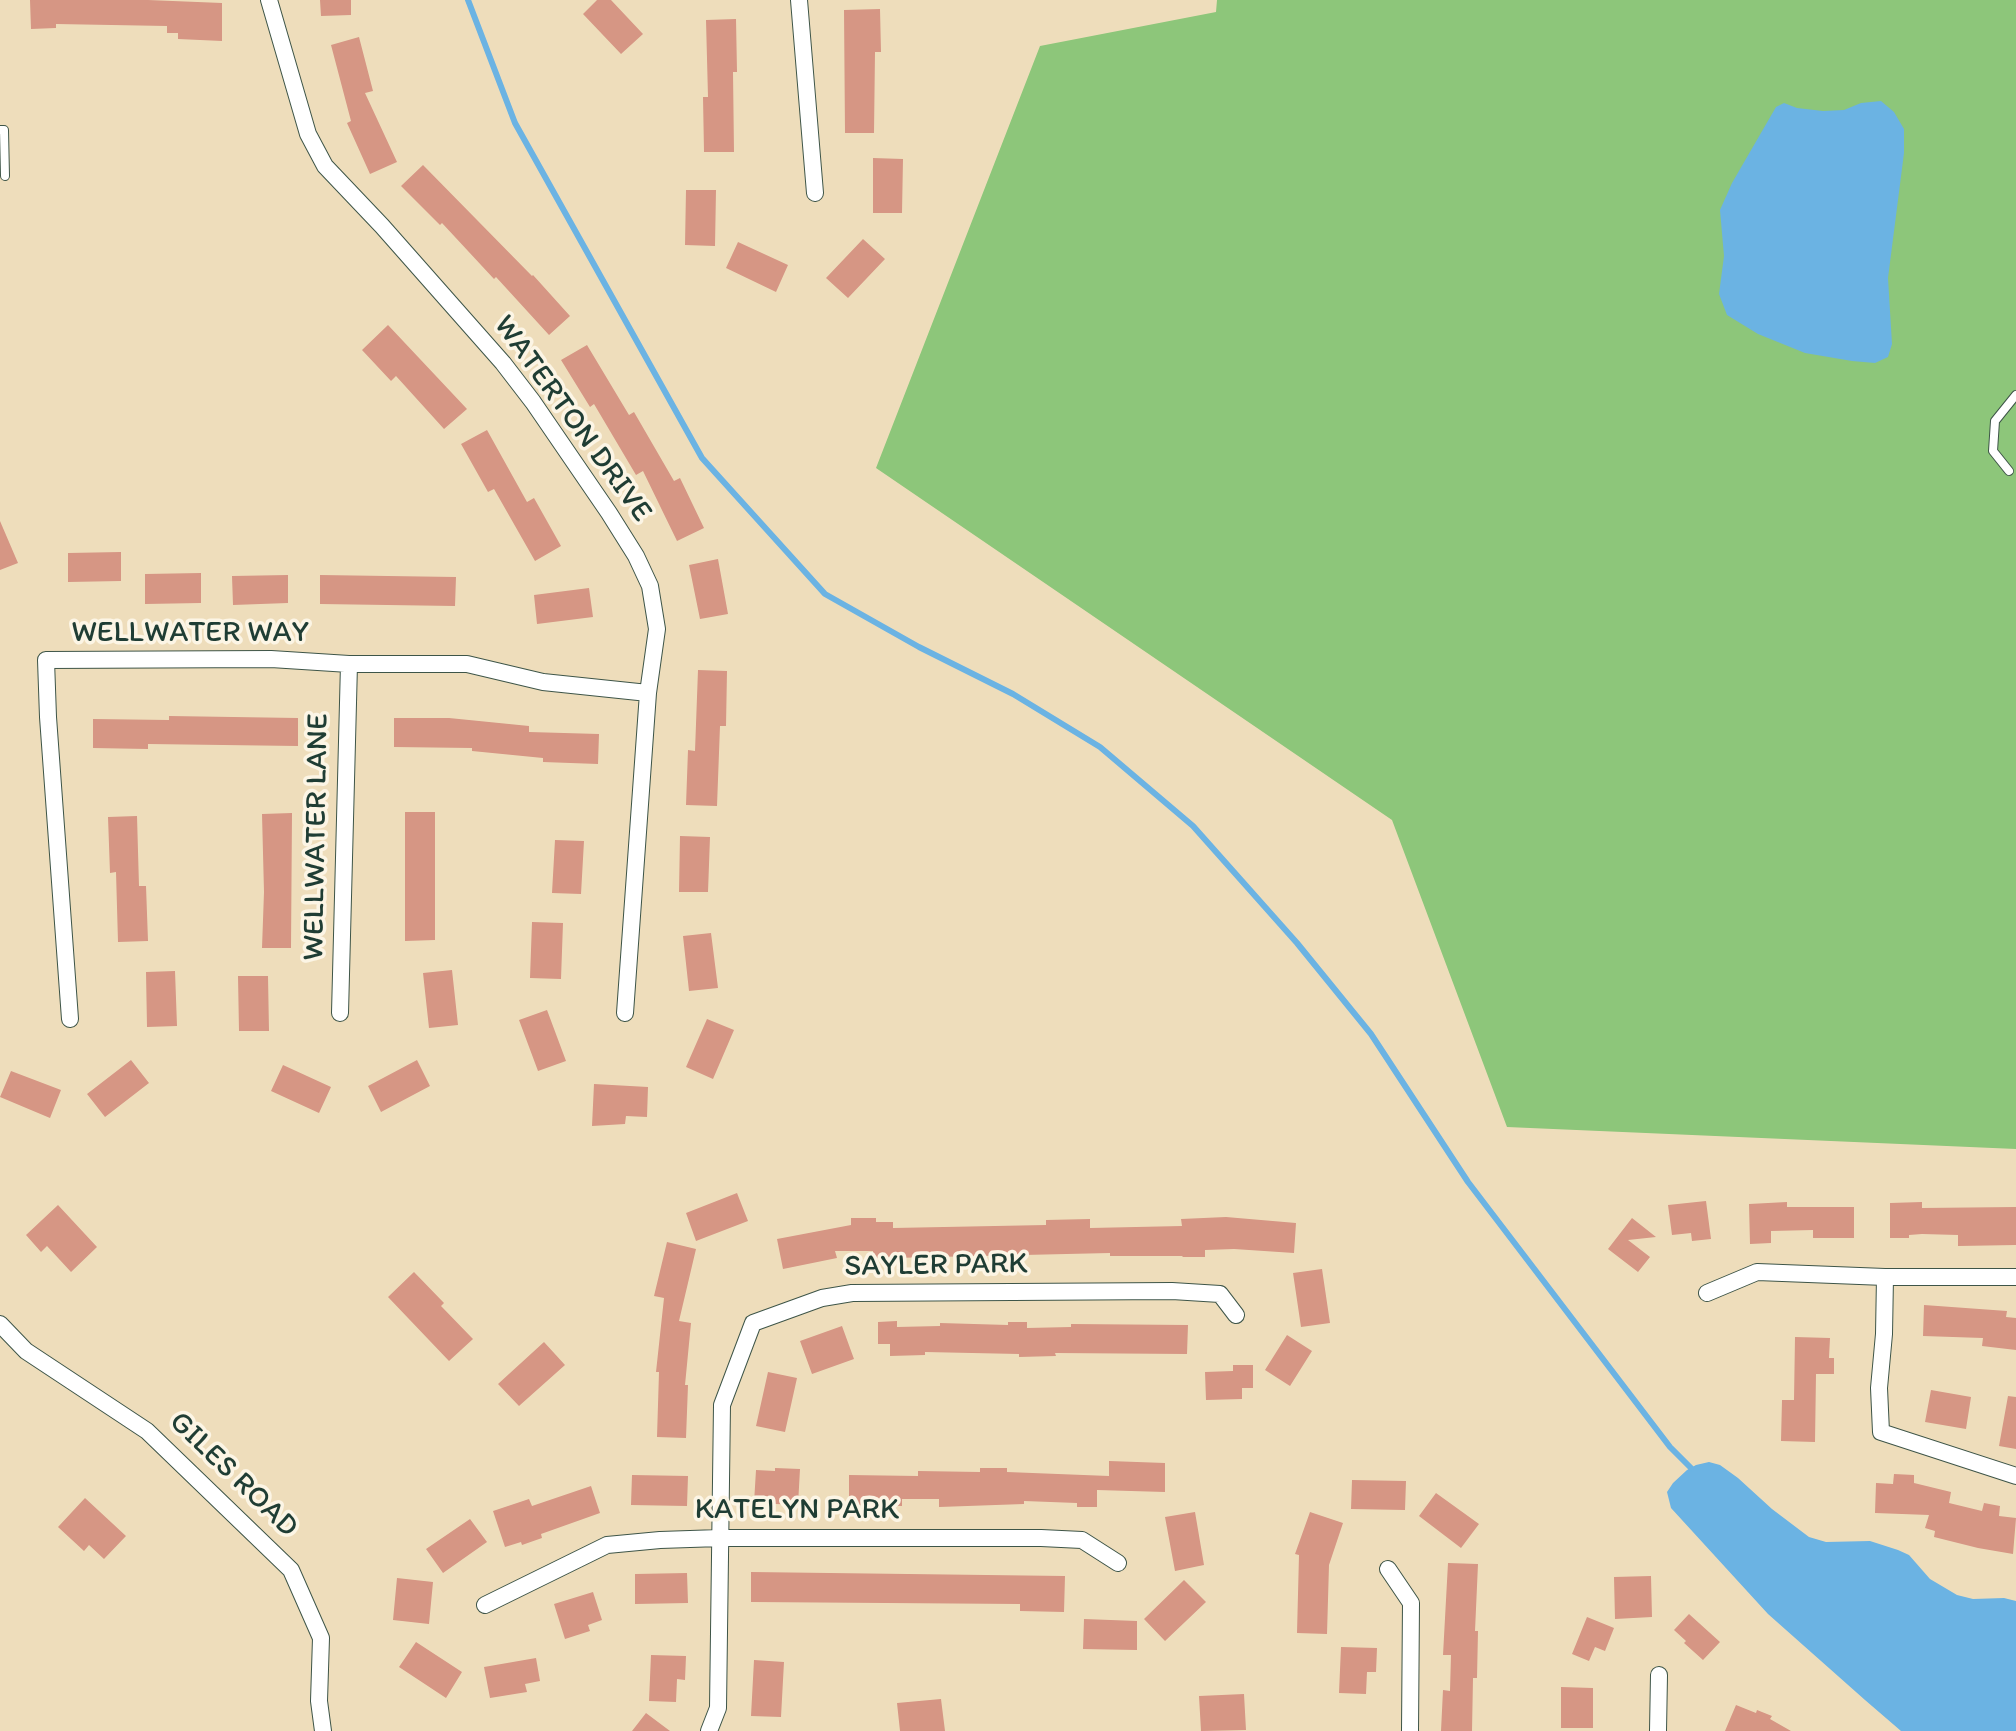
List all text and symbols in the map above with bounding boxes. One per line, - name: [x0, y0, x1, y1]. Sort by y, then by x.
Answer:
- street label: WATERTON DRIVE: [485, 309, 659, 529]
- street label: WELLWATER WAY: [71, 615, 309, 651]
- street label: WELLWATER LANE: [297, 713, 337, 961]
- street label: SAYLER PARK: [844, 1246, 1028, 1286]
- street label: GILES ROAD: [161, 1405, 305, 1545]
- street label: KATELYN PARK: [695, 1492, 899, 1528]

